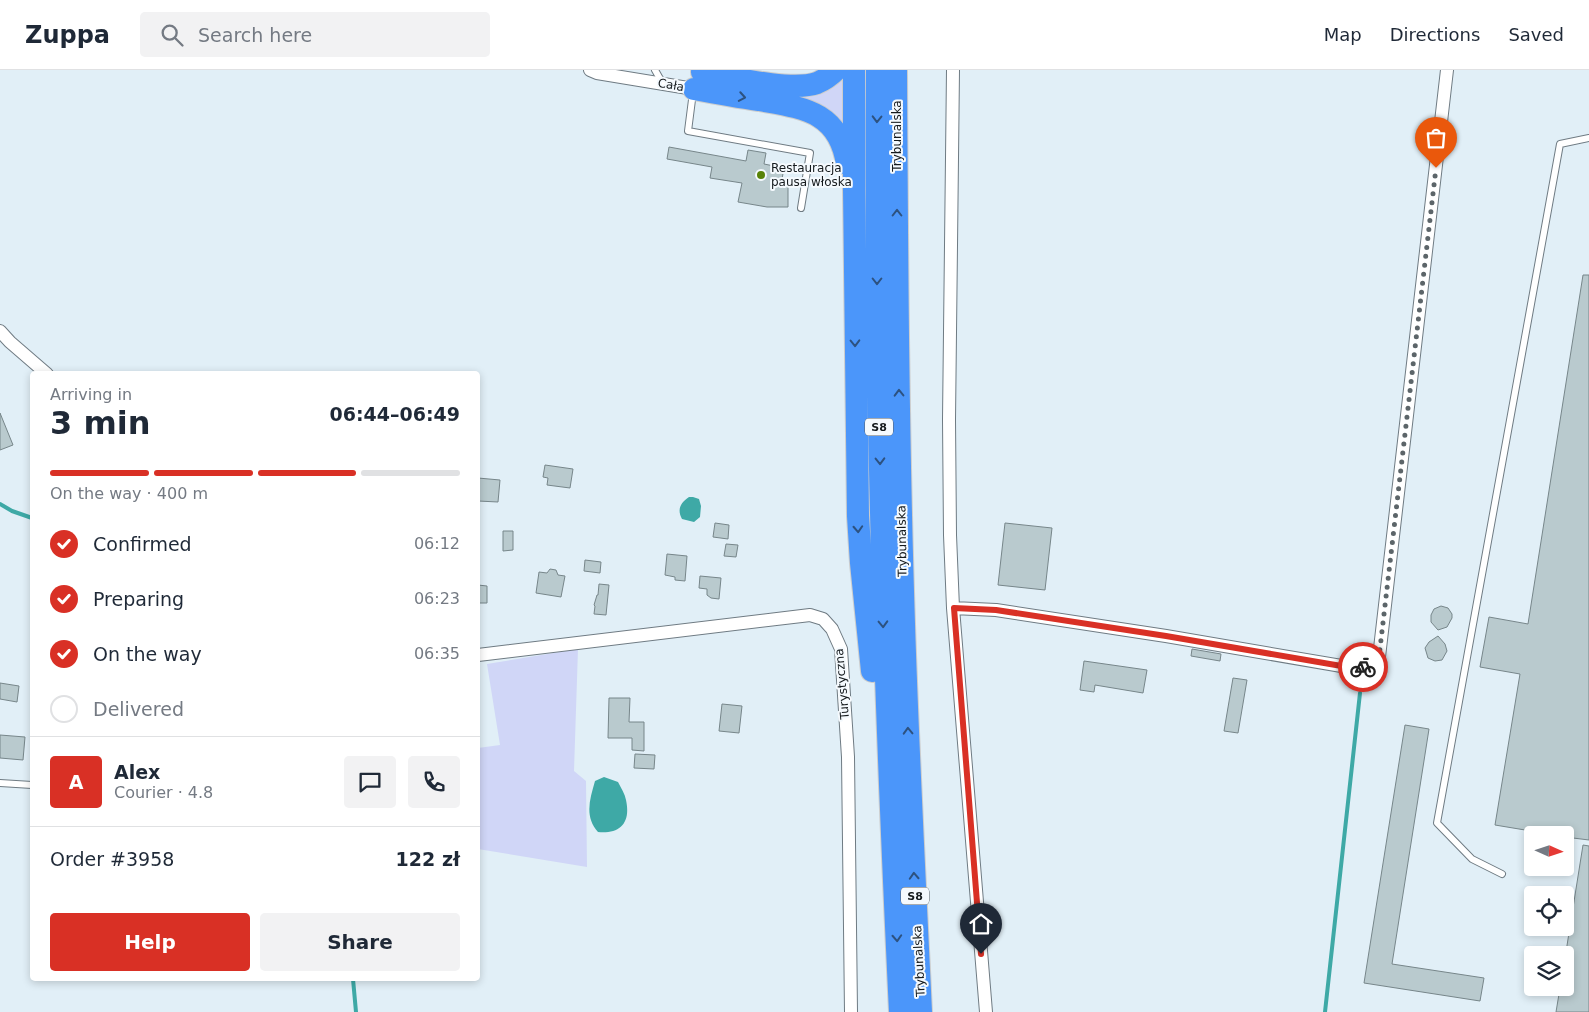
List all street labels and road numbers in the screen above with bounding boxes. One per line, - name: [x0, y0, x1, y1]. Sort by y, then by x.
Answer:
- street label: Cała: [657, 76, 685, 94]
- street label: Trybunalska: [890, 100, 904, 173]
- road number: S8: [865, 418, 893, 436]
- street label: Trybunalska: [894, 505, 910, 578]
- street label: Turystyczna: [832, 648, 852, 721]
- road number: S8: [901, 888, 929, 904]
- street label: Trybunalska: [910, 925, 928, 998]

